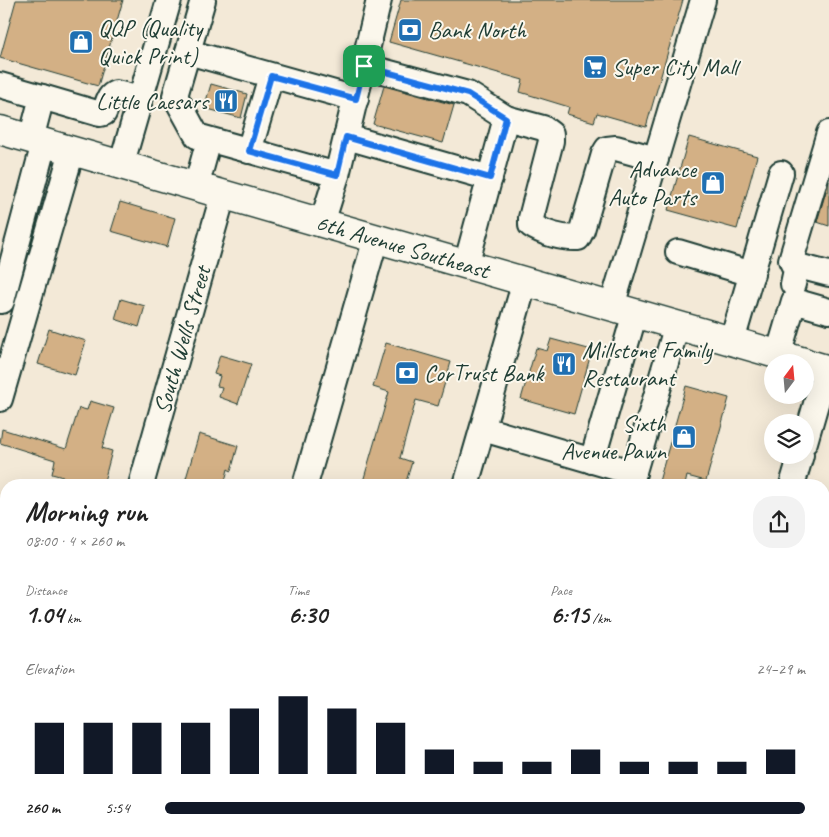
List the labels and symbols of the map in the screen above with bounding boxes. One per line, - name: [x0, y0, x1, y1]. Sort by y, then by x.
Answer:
- place label: QQP (Quality Quick Print): [98, 13, 204, 71]
- place label: Bank North: [428, 15, 527, 45]
- bank icon: Bank North: [397, 17, 423, 43]
- shop icon: QQP (Quality Quick Print): [68, 29, 94, 55]
- pin: [343, 45, 385, 87]
- place label: Super City Mall: [612, 52, 741, 82]
- supermarket icon: Super City Mall: [582, 54, 608, 80]
- place label: Little Caesars: [96, 86, 210, 116]
- restaurant icon: Little Caesars: [213, 88, 239, 114]
- place label: Advance Auto Parts: [608, 154, 699, 212]
- shop icon: Advance Auto Parts: [700, 170, 726, 196]
- street label: 6th Avenue Southeast: [313, 207, 495, 286]
- street label: South Wells Street: [147, 261, 218, 417]
- place label: Millstone Family Restaurant: [582, 335, 714, 393]
- restaurant icon: Millstone Family Restaurant: [551, 351, 577, 377]
- north arrow: [764, 354, 814, 404]
- place label: CorTrust Bank: [424, 358, 546, 388]
- bank icon: CorTrust Bank: [394, 360, 420, 386]
- place label: Sixth Avenue Pawn: [561, 408, 667, 466]
- shop icon: Sixth Avenue Pawn: [671, 424, 697, 450]

